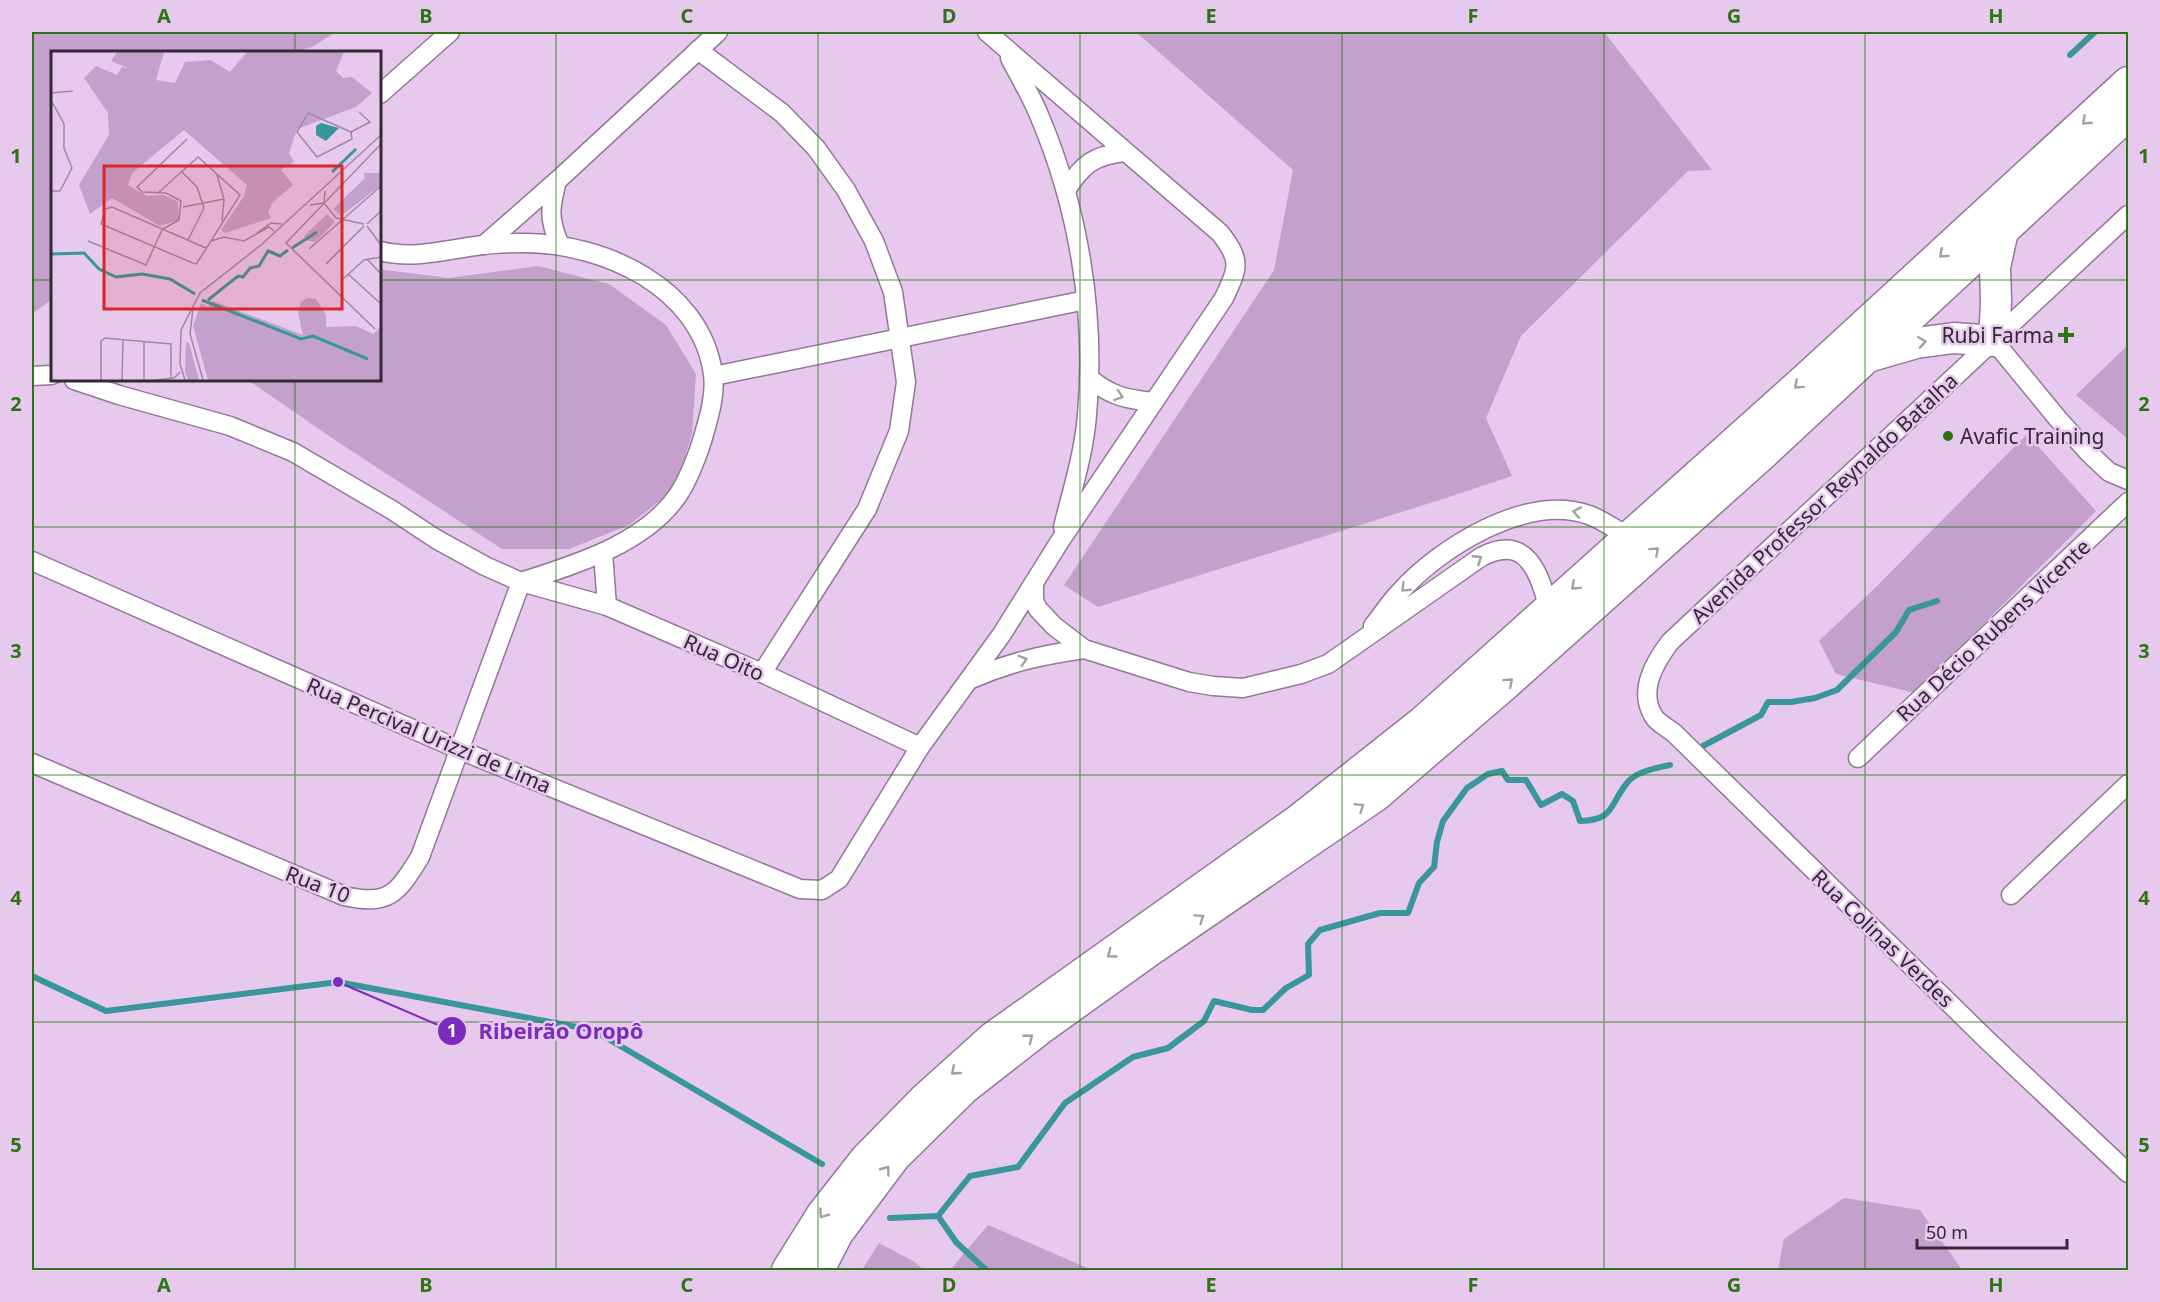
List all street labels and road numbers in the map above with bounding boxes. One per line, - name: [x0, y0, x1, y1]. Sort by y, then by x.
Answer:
- street label: Avenida Professor Reynaldo Batalha: [1684, 367, 1964, 629]
- street label: Rua Décio Rubens Vicente: [1890, 533, 2096, 727]
- street label: Rua Oito: [679, 627, 769, 687]
- street label: Rua Percival Urizzi de Lima: [302, 671, 556, 799]
- street label: Rua 10: [282, 859, 354, 909]
- street label: Rua Colinas Verdes: [1806, 863, 1960, 1013]

